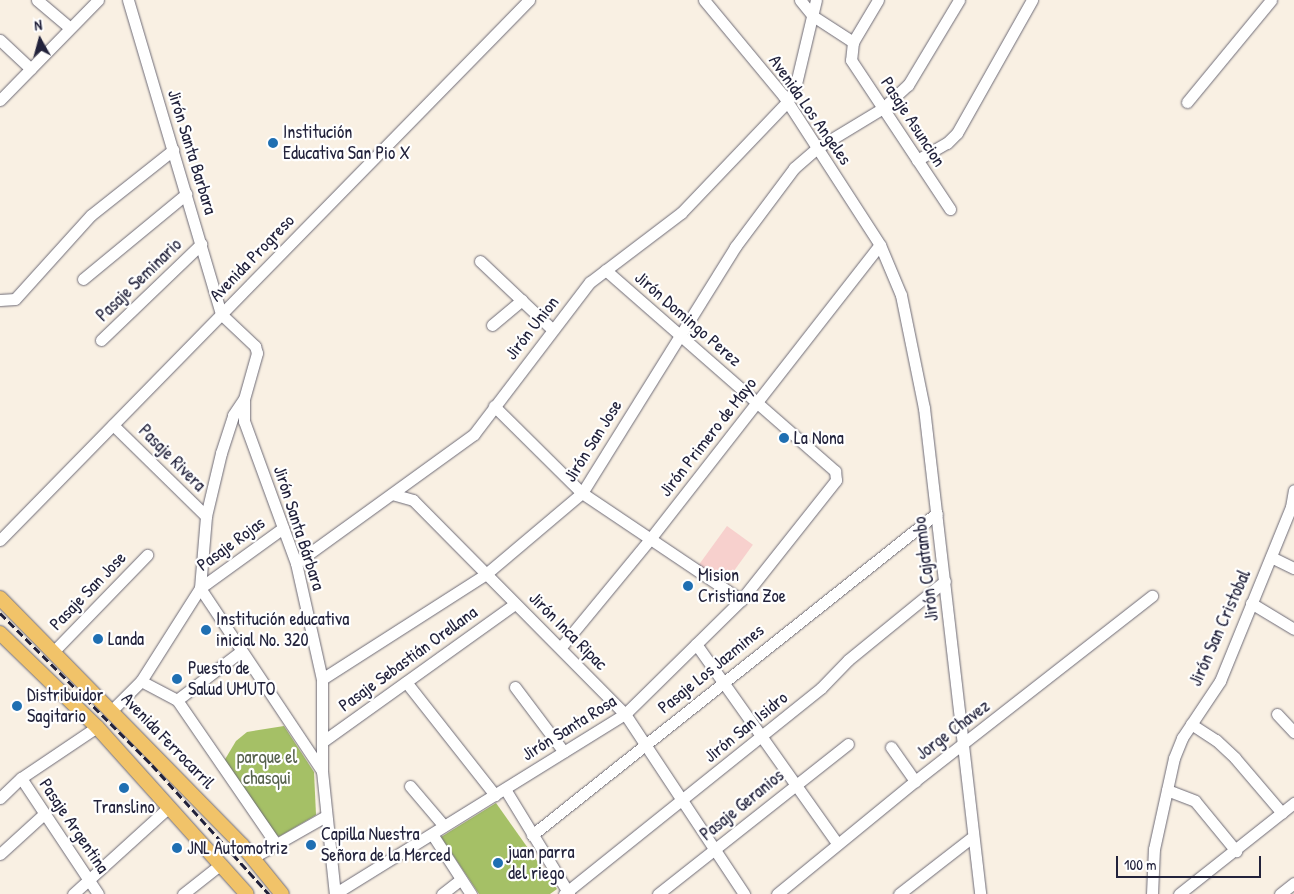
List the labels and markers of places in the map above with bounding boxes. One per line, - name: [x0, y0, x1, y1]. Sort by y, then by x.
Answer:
- place label: Institución Educativa San Pio X: [283, 122, 410, 164]
- marker: Institución Educativa San Pio X: [267, 137, 279, 149]
- place label: La Nona: [794, 427, 844, 449]
- marker: La Nona: [778, 432, 790, 444]
- place label: Mision Cristiana Zoe: [698, 565, 786, 608]
- marker: Mision Cristiana Zoe: [682, 580, 694, 592]
- place label: Institución educativa inicial No. 320: [216, 609, 349, 652]
- marker: Institución educativa inicial No. 320: [200, 624, 212, 636]
- place label: Landa: [108, 628, 144, 650]
- marker: Landa: [92, 633, 104, 645]
- place label: Puesto de Salud UMUTO: [188, 658, 275, 701]
- marker: Puesto de Salud UMUTO: [170, 672, 184, 686]
- place label: Distribuidor Sagitario: [27, 685, 104, 728]
- marker: Distribuidor Sagitario: [11, 700, 23, 712]
- marker: Translino: [118, 782, 130, 794]
- place label: Translino: [93, 796, 155, 818]
- place label: Capilla Nuestra Señora de la Merced: [321, 824, 450, 866]
- place label: JNL Automotriz: [187, 837, 288, 859]
- marker: Capilla Nuestra Señora de la Merced: [305, 839, 317, 851]
- marker: JNL Automotriz: [171, 842, 183, 854]
- place label: juan parra del riego: [508, 842, 574, 884]
- marker: juan parra del riego: [492, 857, 504, 869]

